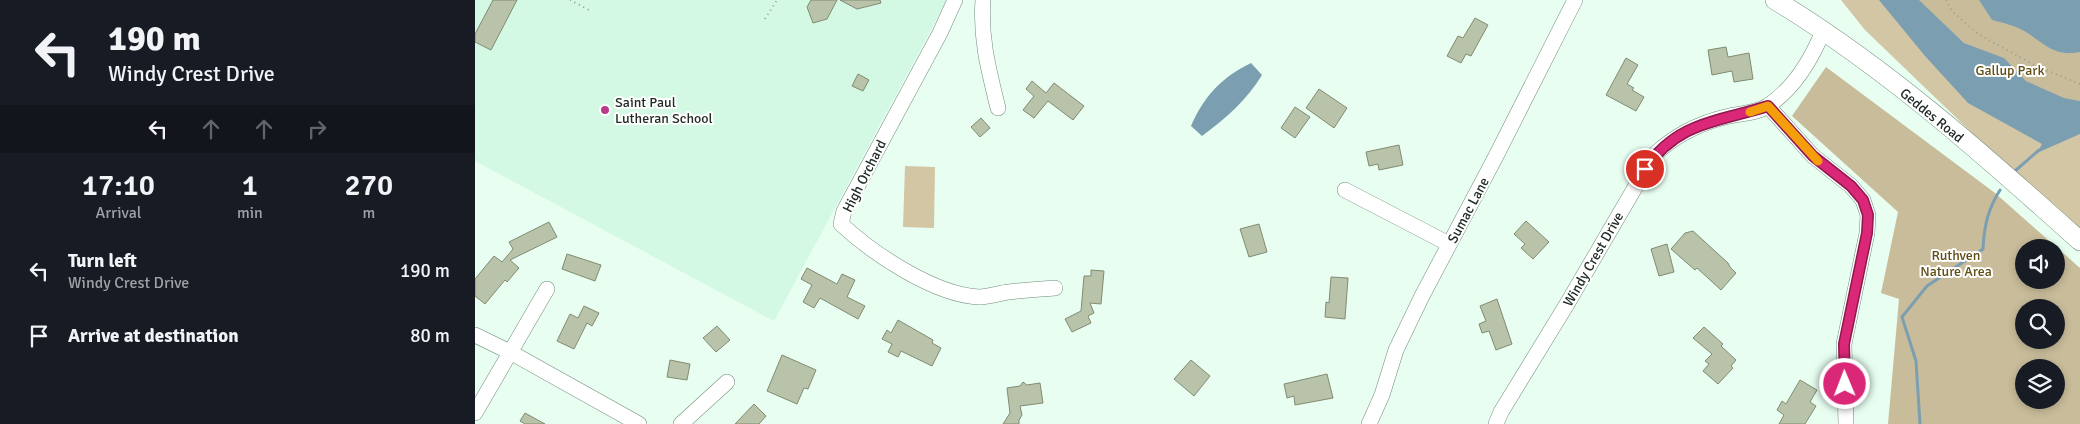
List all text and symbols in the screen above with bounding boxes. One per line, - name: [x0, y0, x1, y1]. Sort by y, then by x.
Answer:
- text: 190 m: [108, 17, 201, 60]
- icon: left: [25, 20, 90, 85]
- text: Windy Crest Drive: [108, 60, 275, 87]
- park label: Gallup Park: [1975, 62, 2045, 79]
- street label: Geddes Road: [1896, 85, 1967, 146]
- place label: Saint Paul Lutheran School: [615, 94, 713, 127]
- marker: Saint Paul Lutheran School: [599, 104, 611, 116]
- icon: left: [144, 115, 172, 143]
- icon: ahead: [197, 115, 225, 143]
- icon: ahead: [250, 115, 278, 143]
- icon: right: [303, 115, 331, 143]
- street label: High Orchard: [839, 137, 890, 215]
- pin: [1624, 148, 1666, 190]
- icon: arrive: [1631, 155, 1659, 183]
- text: 17:10: [82, 167, 155, 204]
- text: 1: [242, 167, 258, 204]
- text: 270: [345, 167, 393, 204]
- street label: Sumac Lane: [1444, 174, 1493, 246]
- text: Arrival: [95, 203, 141, 223]
- text: min: [237, 203, 263, 223]
- text: m: [362, 203, 375, 223]
- street label: Windy Crest Drive: [1560, 209, 1627, 309]
- map controls: [2015, 239, 2065, 409]
- button: sound: [2015, 239, 2065, 289]
- park label: Ruthven Nature Area: [1920, 247, 1992, 280]
- text: Turn left: [68, 249, 137, 273]
- icon: left: [25, 257, 53, 285]
- text: 190 m: [400, 259, 450, 283]
- text: Windy Crest Drive: [68, 273, 189, 293]
- button: search: [2015, 299, 2065, 349]
- icon: arrive: [25, 322, 53, 350]
- text: Arrive at destination: [68, 324, 239, 348]
- text: 80 m: [410, 324, 450, 348]
- position arrow: [1818, 357, 1870, 409]
- button: layers: [2015, 359, 2065, 409]

